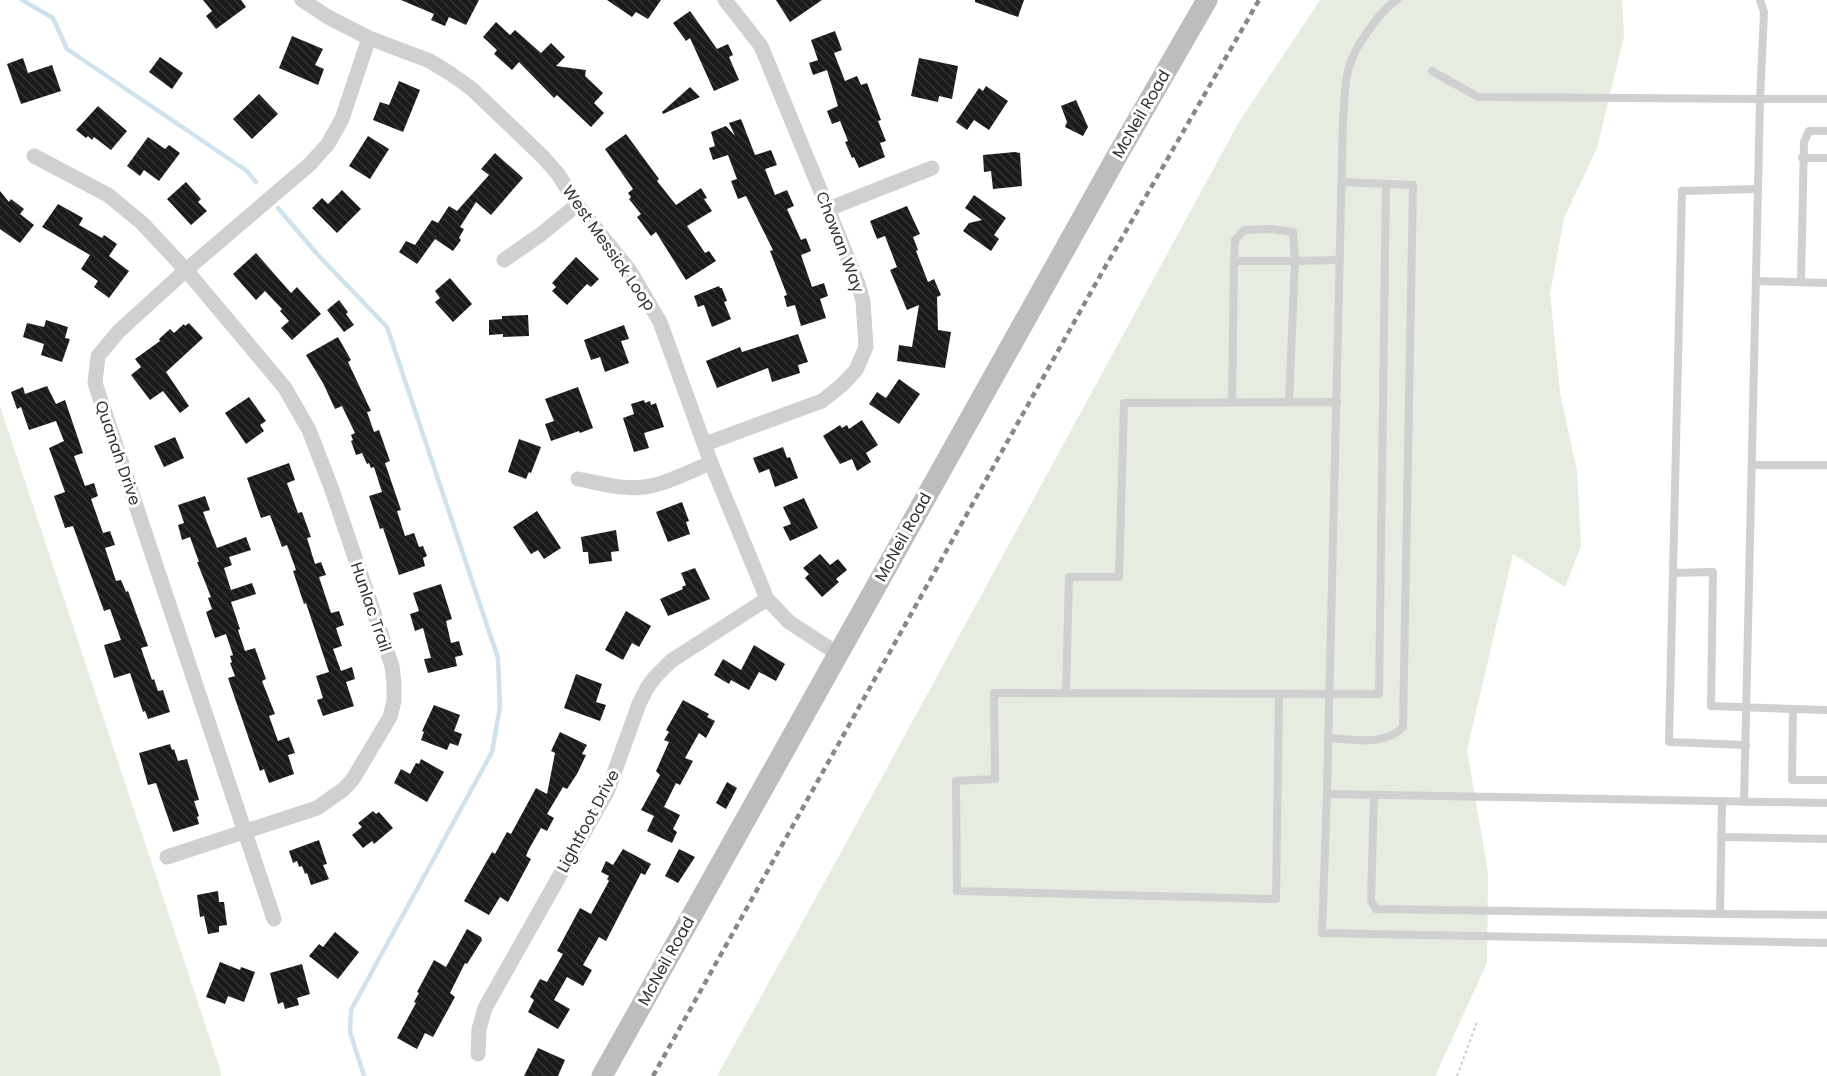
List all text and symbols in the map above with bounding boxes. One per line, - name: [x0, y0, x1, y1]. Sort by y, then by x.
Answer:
- street label: McNeil Road: [1106, 66, 1176, 162]
- street label: West Messick Loop: [557, 180, 661, 316]
- street label: Chowan Way: [810, 188, 870, 296]
- street label: Quanah Drive: [89, 398, 147, 509]
- street label: McNeil Road: [869, 488, 937, 586]
- street label: Hunlac Trail: [345, 559, 397, 655]
- street label: Lightfoot Drive: [551, 765, 625, 877]
- street label: McNeil Road: [632, 912, 700, 1010]

